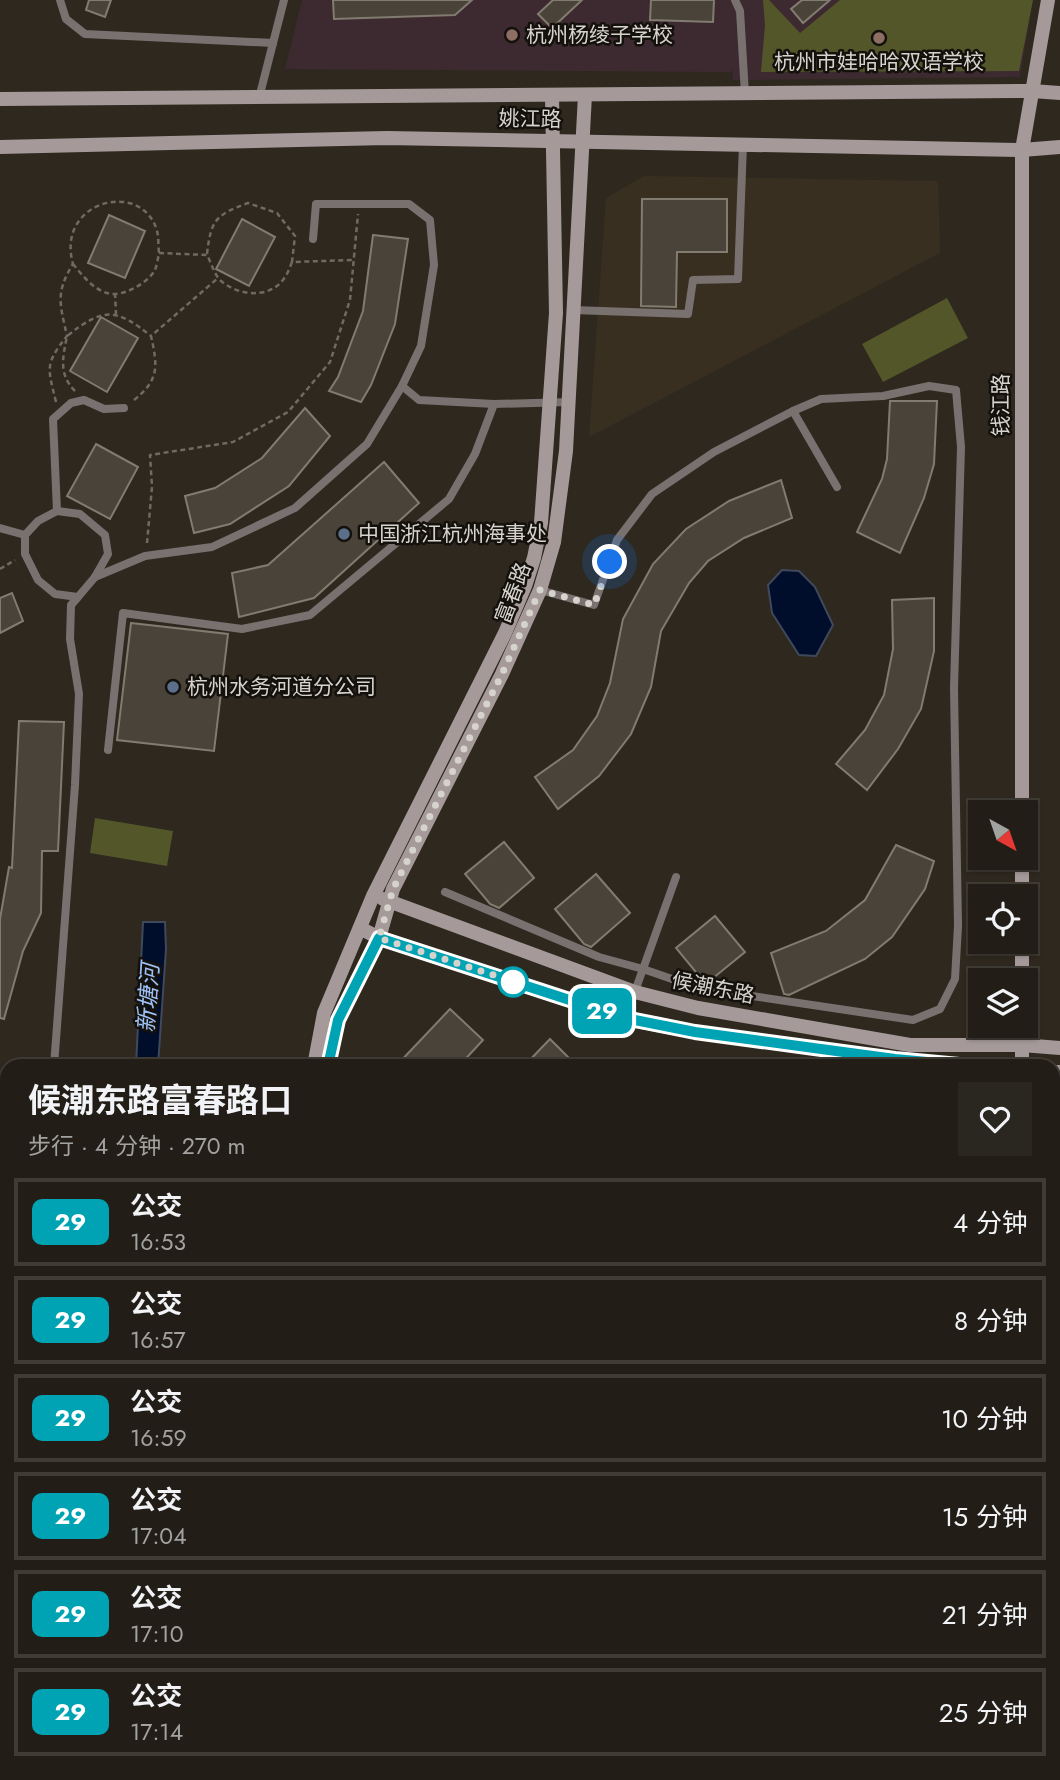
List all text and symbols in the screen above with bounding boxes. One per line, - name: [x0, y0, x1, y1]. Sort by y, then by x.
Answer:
- place label: 杭州杨绫子学校: [526, 20, 673, 50]
- marker: 杭州杨绫子学校: [504, 27, 520, 43]
- marker: 杭州市娃哈哈双语学校: [871, 30, 887, 46]
- place label: 杭州市娃哈哈双语学校: [774, 47, 984, 77]
- street label: 姚江路: [498, 103, 562, 135]
- street label: 钱江路: [986, 374, 1016, 437]
- place label: 中国浙江杭州海事处: [358, 519, 547, 549]
- marker: 中国浙江杭州海事处: [336, 526, 352, 542]
- your location: [592, 544, 627, 579]
- street label: 富春路: [488, 558, 538, 628]
- place label: 杭州水务河道分公司: [187, 672, 376, 702]
- marker: 杭州水务河道分公司: [165, 679, 181, 695]
- north arrow: [968, 800, 1038, 870]
- map controls: [968, 800, 1038, 1038]
- button: locate: [968, 884, 1038, 954]
- water label: 新塘河: [129, 958, 168, 1034]
- street label: 候潮东路: [669, 965, 757, 1011]
- unlabelled marker: [498, 967, 528, 997]
- button: layers: [968, 968, 1038, 1038]
- line badge: 29: [570, 988, 634, 1034]
- text: 29: [586, 993, 618, 1028]
- text: 候潮东路富春路口: [28, 1077, 292, 1124]
- button: heart: [958, 1082, 1032, 1156]
- text: 步行 · 4 分钟 · 270 m: [28, 1129, 246, 1163]
- text: 公交: [130, 1187, 182, 1225]
- text: 29: [55, 1204, 86, 1239]
- text: 4 分钟: [953, 1204, 1028, 1242]
- text: 16:53: [130, 1225, 186, 1259]
- text: 公交: [130, 1285, 182, 1323]
- text: 29: [55, 1302, 86, 1337]
- text: 8 分钟: [954, 1302, 1028, 1340]
- text: 16:57: [130, 1323, 186, 1357]
- text: 公交: [130, 1383, 182, 1421]
- text: 29: [55, 1400, 86, 1435]
- text: 10 分钟: [941, 1400, 1028, 1438]
- text: 16:59: [130, 1421, 187, 1455]
- text: 公交: [130, 1481, 182, 1519]
- text: 29: [55, 1498, 86, 1533]
- text: 15 分钟: [942, 1498, 1028, 1536]
- text: 17:04: [130, 1519, 187, 1553]
- text: 公交: [130, 1579, 182, 1617]
- text: 29: [55, 1596, 86, 1631]
- text: 21 分钟: [942, 1596, 1028, 1634]
- text: 17:10: [130, 1617, 183, 1651]
- text: 公交: [130, 1677, 182, 1715]
- text: 29: [55, 1694, 86, 1729]
- text: 25 分钟: [939, 1694, 1028, 1732]
- text: 17:14: [130, 1715, 183, 1749]

